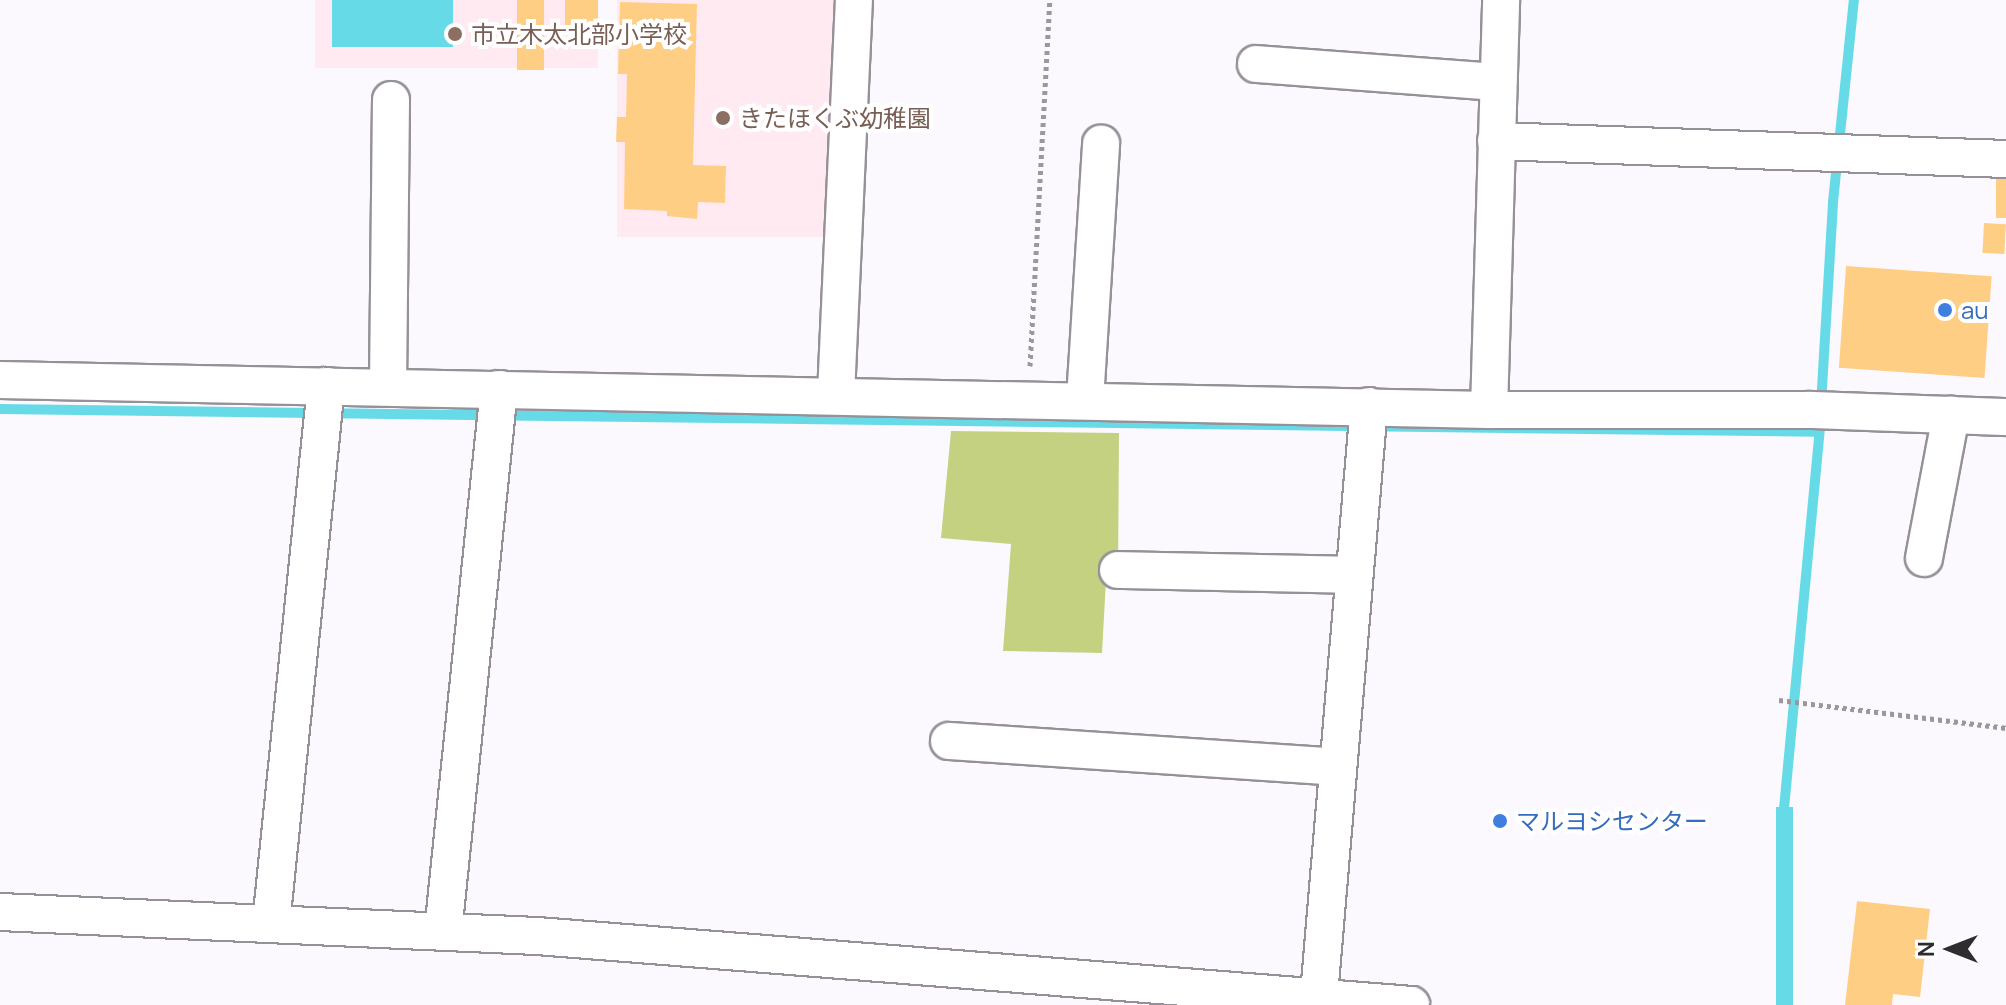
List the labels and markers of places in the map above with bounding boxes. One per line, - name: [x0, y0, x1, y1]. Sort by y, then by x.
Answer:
- place label: 市立木太北部小学校: [471, 20, 687, 48]
- marker: 市立木太北部小学校: [446, 25, 464, 43]
- place label: きたほくぶ幼稚園: [739, 104, 931, 132]
- marker: きたほくぶ幼稚園: [714, 109, 732, 127]
- place label: au: [1961, 296, 1989, 324]
- marker: au: [1936, 301, 1954, 319]
- place label: マルヨシセンター: [1516, 807, 1708, 835]
- marker: マルヨシセンター: [1491, 812, 1509, 830]

